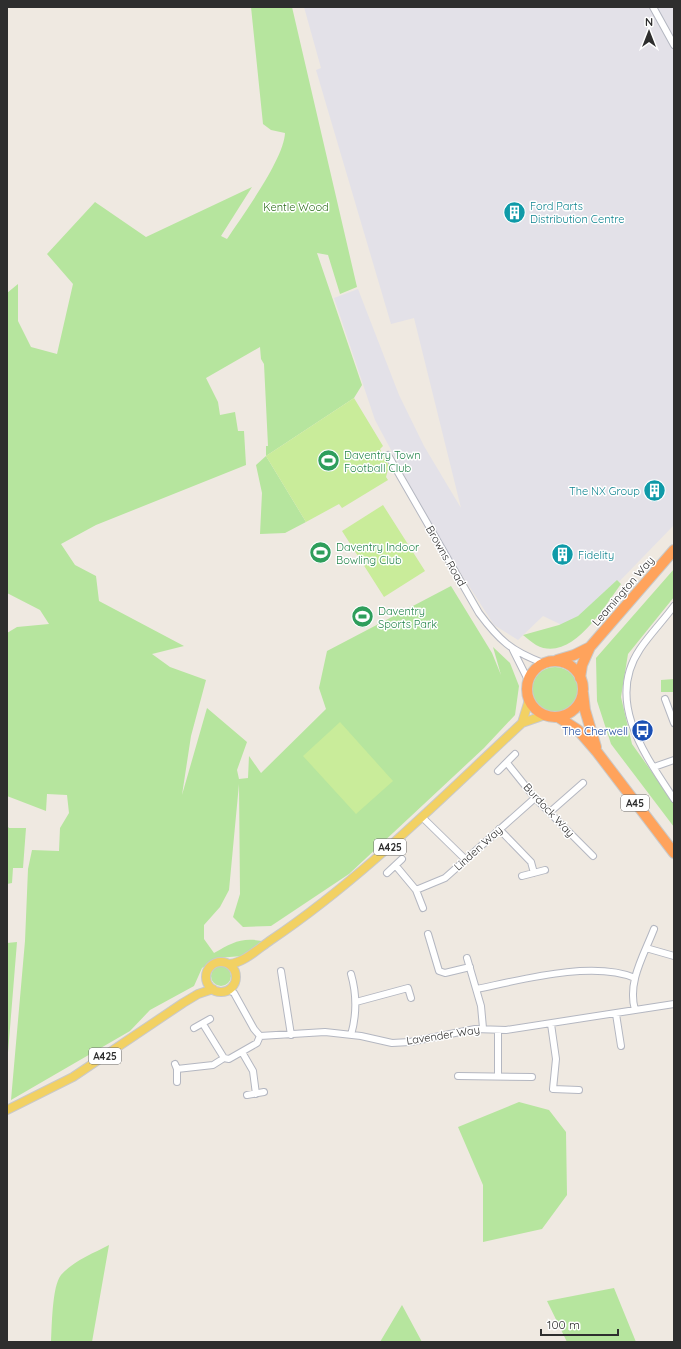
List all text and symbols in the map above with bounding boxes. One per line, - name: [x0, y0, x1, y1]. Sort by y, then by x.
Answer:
- north arrow: [629, 12, 669, 52]
- text: N: [645, 15, 653, 29]
- building icon: Ford Parts Distribution Centre: [501, 199, 527, 225]
- place label: Ford Parts Distribution Centre: [530, 199, 624, 226]
- park label: Kentle Wood: [263, 200, 329, 214]
- sports icon: Daventry Town Football Club: [315, 448, 341, 474]
- place label: Daventry Town Football Club: [344, 448, 421, 475]
- building icon: The NX Group: [642, 478, 668, 504]
- place label: The NX Group: [569, 484, 640, 498]
- street label: Browns Road: [423, 523, 469, 589]
- sports icon: Daventry Indoor Bowling Club: [308, 540, 334, 566]
- place label: Daventry Indoor Bowling Club: [336, 540, 420, 567]
- building icon: Fidelity: [549, 542, 575, 568]
- place label: Fidelity: [578, 548, 614, 562]
- street label: Leamington Way: [589, 553, 657, 629]
- sports icon: Daventry Sports Park: [349, 604, 375, 630]
- place label: Daventry Sports Park: [378, 604, 437, 631]
- bus stop icon: The Cherwell: [630, 718, 656, 744]
- place label: The Cherwell: [562, 724, 628, 738]
- street label: Burdock Way: [520, 780, 578, 840]
- road number: A45: [621, 795, 649, 811]
- street label: Linden Way: [451, 823, 505, 873]
- road number: A425: [374, 839, 406, 855]
- street label: Lavender Way: [405, 1022, 481, 1048]
- road number: A425: [89, 1048, 121, 1064]
- scale bar: [541, 1311, 618, 1337]
- text: 100 m: [547, 1317, 580, 1332]

